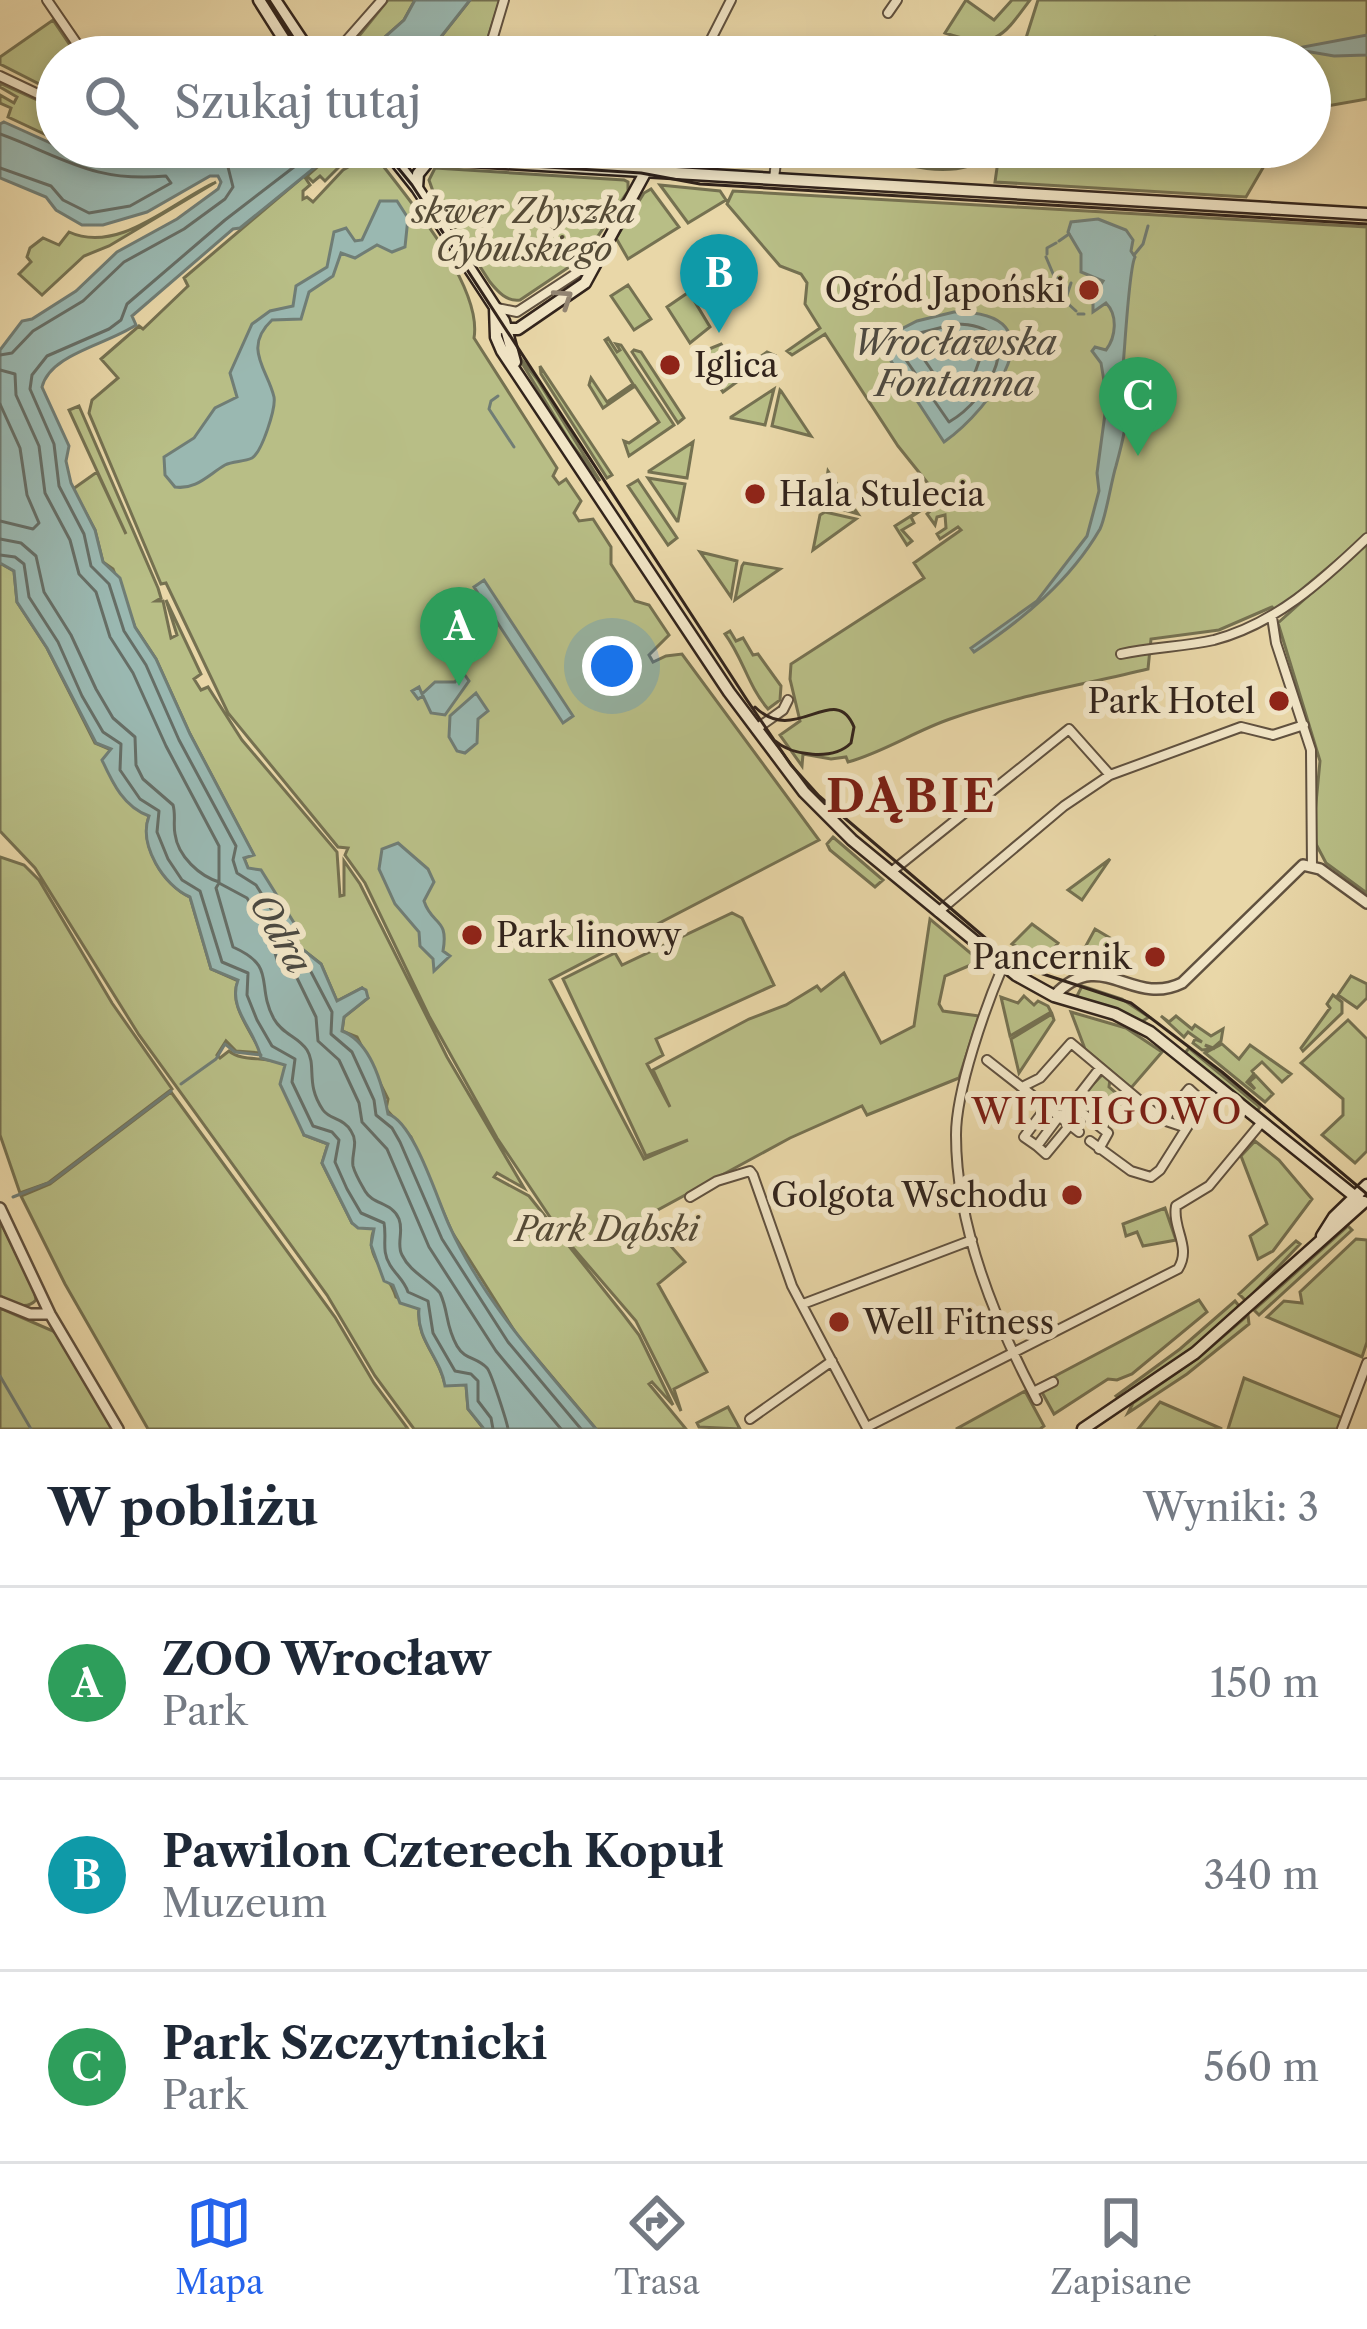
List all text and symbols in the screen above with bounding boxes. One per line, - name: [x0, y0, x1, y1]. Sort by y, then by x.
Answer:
- search box: [36, 36, 1331, 168]
- icon: search: [78, 69, 144, 135]
- text: Szukaj tutaj: [174, 74, 421, 130]
- park label: skwer Zbyszka Cybulskiego: [411, 191, 636, 270]
- pin: B: [680, 234, 758, 333]
- place label: Ogród Japoński: [825, 270, 1065, 311]
- marker: Ogród Japoński: [1076, 277, 1102, 303]
- one-way arrow: [550, 290, 572, 312]
- water label: Wrocławska Fontanna: [853, 320, 1057, 405]
- place label: Iglica: [694, 345, 779, 386]
- marker: Iglica: [657, 352, 683, 378]
- pin: C: [1099, 357, 1177, 456]
- place label: Hala Stulecia: [779, 474, 985, 515]
- marker: Hala Stulecia: [742, 481, 768, 507]
- pin: A: [420, 587, 498, 686]
- your location: [582, 636, 642, 696]
- place label: Park Hotel: [1088, 681, 1255, 722]
- marker: Park Hotel: [1266, 688, 1292, 714]
- district label: DĄBIE: [826, 768, 998, 824]
- water label: Odra: [241, 885, 321, 981]
- place label: Park linowy: [496, 915, 682, 956]
- marker: Park linowy: [459, 922, 485, 948]
- place label: Pancernik: [972, 937, 1133, 978]
- marker: Pancernik: [1142, 944, 1168, 970]
- district label: WITTIGOWO: [970, 1089, 1245, 1133]
- place label: Golgota Wschodu: [771, 1175, 1048, 1216]
- marker: Golgota Wschodu: [1059, 1182, 1085, 1208]
- park label: Park Dąbski: [512, 1209, 700, 1250]
- place label: Well Fitness: [862, 1302, 1054, 1343]
- marker: Well Fitness: [826, 1309, 852, 1335]
- text: W pobliżu: [48, 1476, 319, 1538]
- text: Wyniki: 3: [1143, 1483, 1319, 1531]
- text: ZOO Wrocław: [162, 1631, 491, 1687]
- text: A: [72, 1659, 102, 1707]
- text: 150 m: [1210, 1659, 1319, 1707]
- text: Park: [162, 1687, 247, 1735]
- text: Pawilon Czterech Kopuł: [162, 1823, 724, 1879]
- text: B: [73, 1851, 102, 1899]
- text: 340 m: [1204, 1851, 1319, 1899]
- text: Muzeum: [162, 1879, 327, 1927]
- text: Park Szczytnicki: [162, 2015, 547, 2071]
- text: C: [71, 2043, 103, 2091]
- text: 560 m: [1204, 2043, 1319, 2091]
- text: Park: [162, 2071, 247, 2119]
- tab: Mapa: [175, 2190, 264, 2303]
- tab: Trasa: [614, 2190, 700, 2303]
- tab: Zapisane: [1051, 2190, 1192, 2303]

